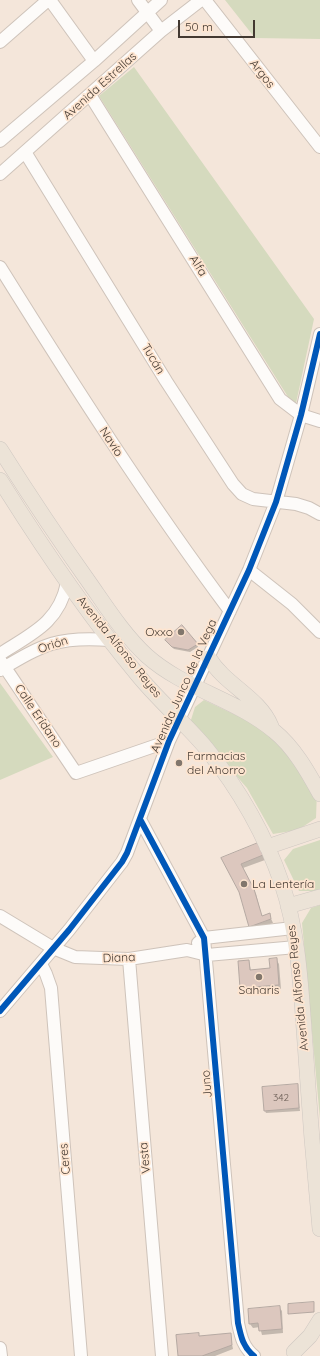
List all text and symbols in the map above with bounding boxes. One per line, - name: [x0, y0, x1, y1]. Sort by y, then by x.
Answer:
- scale bar: [180, 12, 257, 38]
- text: 50 m: [185, 19, 213, 34]
- street label: Avenida Estrellas: [60, 49, 140, 123]
- street label: Argos: [246, 57, 278, 91]
- street label: Alfa: [186, 253, 210, 279]
- street label: Tucán: [138, 341, 168, 377]
- street label: Navío: [96, 425, 126, 459]
- street label: Avenida Alfonso Reyes: [74, 593, 164, 701]
- street label: Avenida Junco de la Vega: [148, 617, 220, 755]
- place label: Oxxo: [145, 625, 173, 639]
- marker: Oxxo: [176, 627, 186, 637]
- street label: Orión: [36, 633, 70, 657]
- street label: Calle Erídano: [12, 682, 64, 750]
- place label: Farmacias del Ahorro: [187, 749, 245, 777]
- marker: Farmacias del Ahorro: [174, 758, 184, 768]
- place label: La Lentería: [252, 877, 314, 891]
- marker: La Lentería: [239, 879, 249, 889]
- street label: Avenida Alfonso Reyes: [284, 924, 312, 1052]
- street label: Diana: [102, 950, 136, 966]
- marker: Saharis: [254, 972, 264, 982]
- place label: Saharis: [239, 983, 279, 997]
- street label: Juno: [199, 1069, 215, 1099]
- house number: 342: [273, 1092, 289, 1104]
- street label: Vesta: [136, 1142, 154, 1174]
- street label: Ceres: [56, 1143, 74, 1175]

